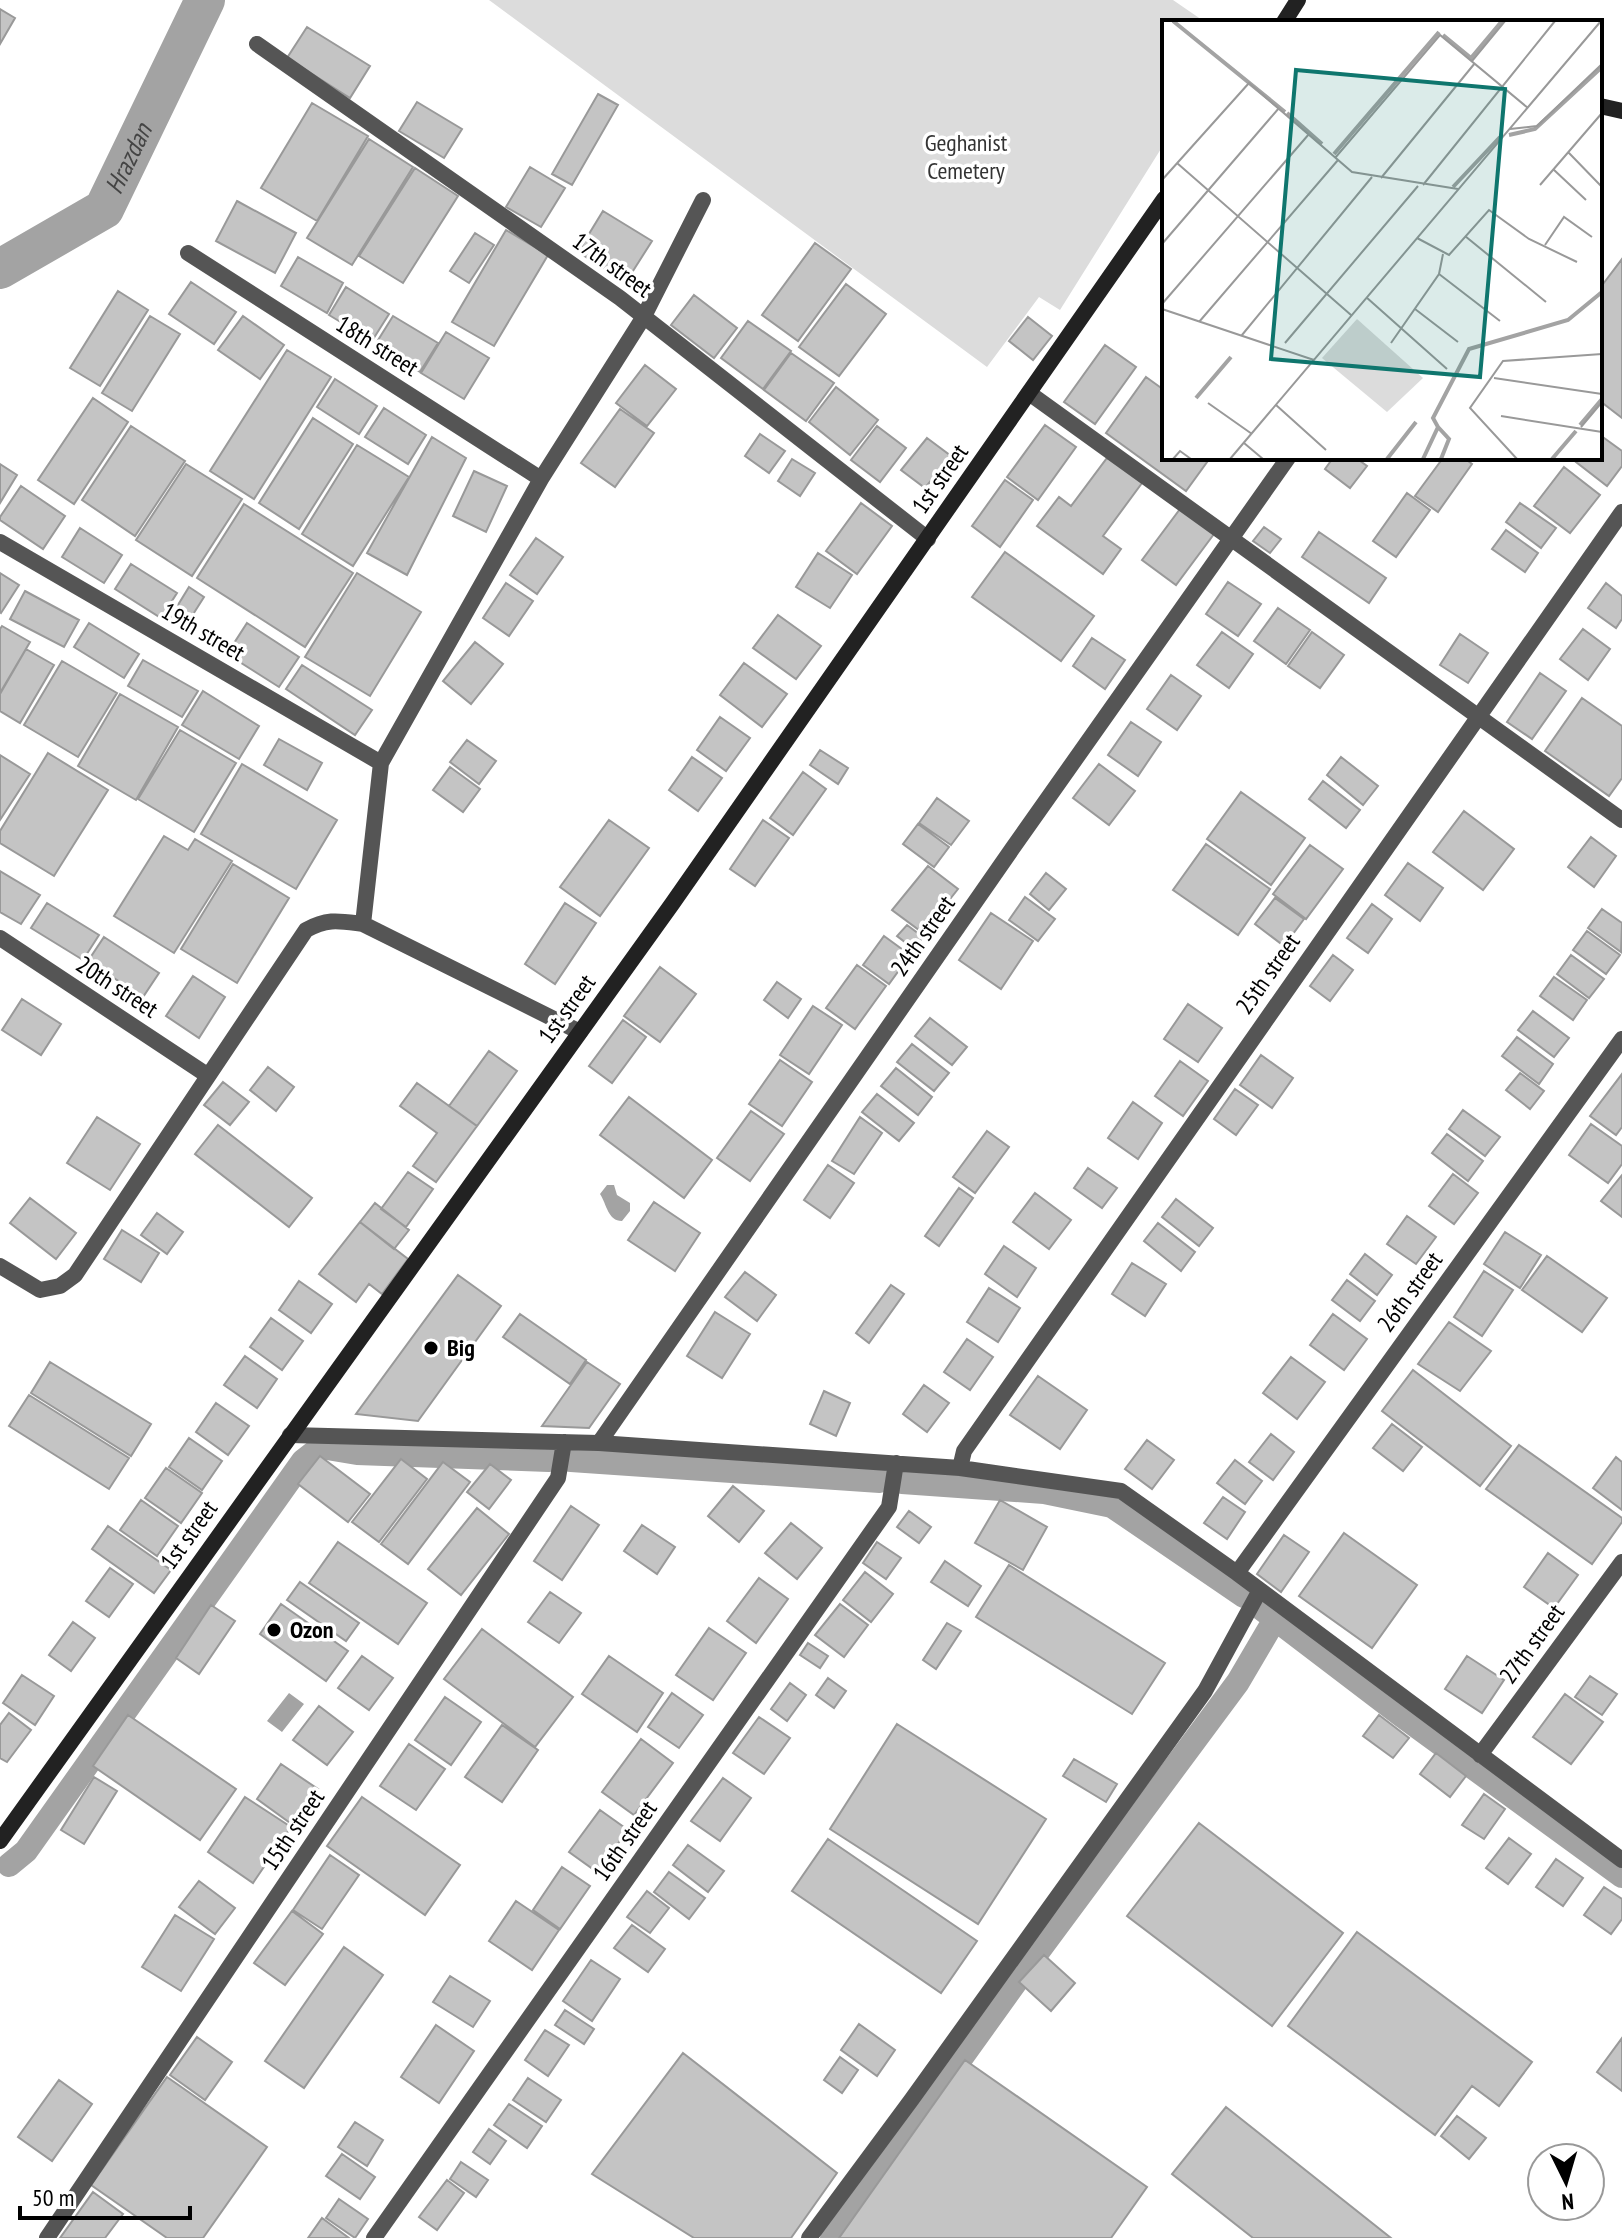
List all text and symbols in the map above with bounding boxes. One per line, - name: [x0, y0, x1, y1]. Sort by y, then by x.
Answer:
- inset map: [1162, 20, 1602, 460]
- water label: Hrazdan: [97, 117, 160, 199]
- park label: Geghanist Cemetery: [925, 127, 1008, 186]
- street label: 17th street: [566, 225, 659, 304]
- street label: 18th street: [330, 308, 425, 383]
- street label: 1st street: [904, 438, 975, 520]
- street label: 19th street: [156, 595, 251, 668]
- street label: 24th street: [884, 889, 962, 982]
- street label: 25th street: [1229, 927, 1307, 1020]
- street label: 20th street: [71, 949, 164, 1025]
- street label: 1st street: [531, 968, 602, 1049]
- street label: 26th street: [1370, 1245, 1449, 1338]
- place label: Big: [447, 1332, 475, 1363]
- marker: Big: [422, 1339, 440, 1357]
- street label: 1st street: [153, 1494, 224, 1575]
- street label: 27th street: [1492, 1597, 1571, 1690]
- place label: Ozon: [290, 1614, 333, 1645]
- marker: Ozon: [265, 1621, 283, 1639]
- street label: 15th street: [254, 1783, 331, 1876]
- street label: 16th street: [586, 1794, 664, 1887]
- north arrow: [1526, 2142, 1606, 2222]
- scale bar: [20, 2170, 190, 2220]
- text: 50 m: [32, 2182, 74, 2213]
- text: N: [1561, 2187, 1575, 2216]

